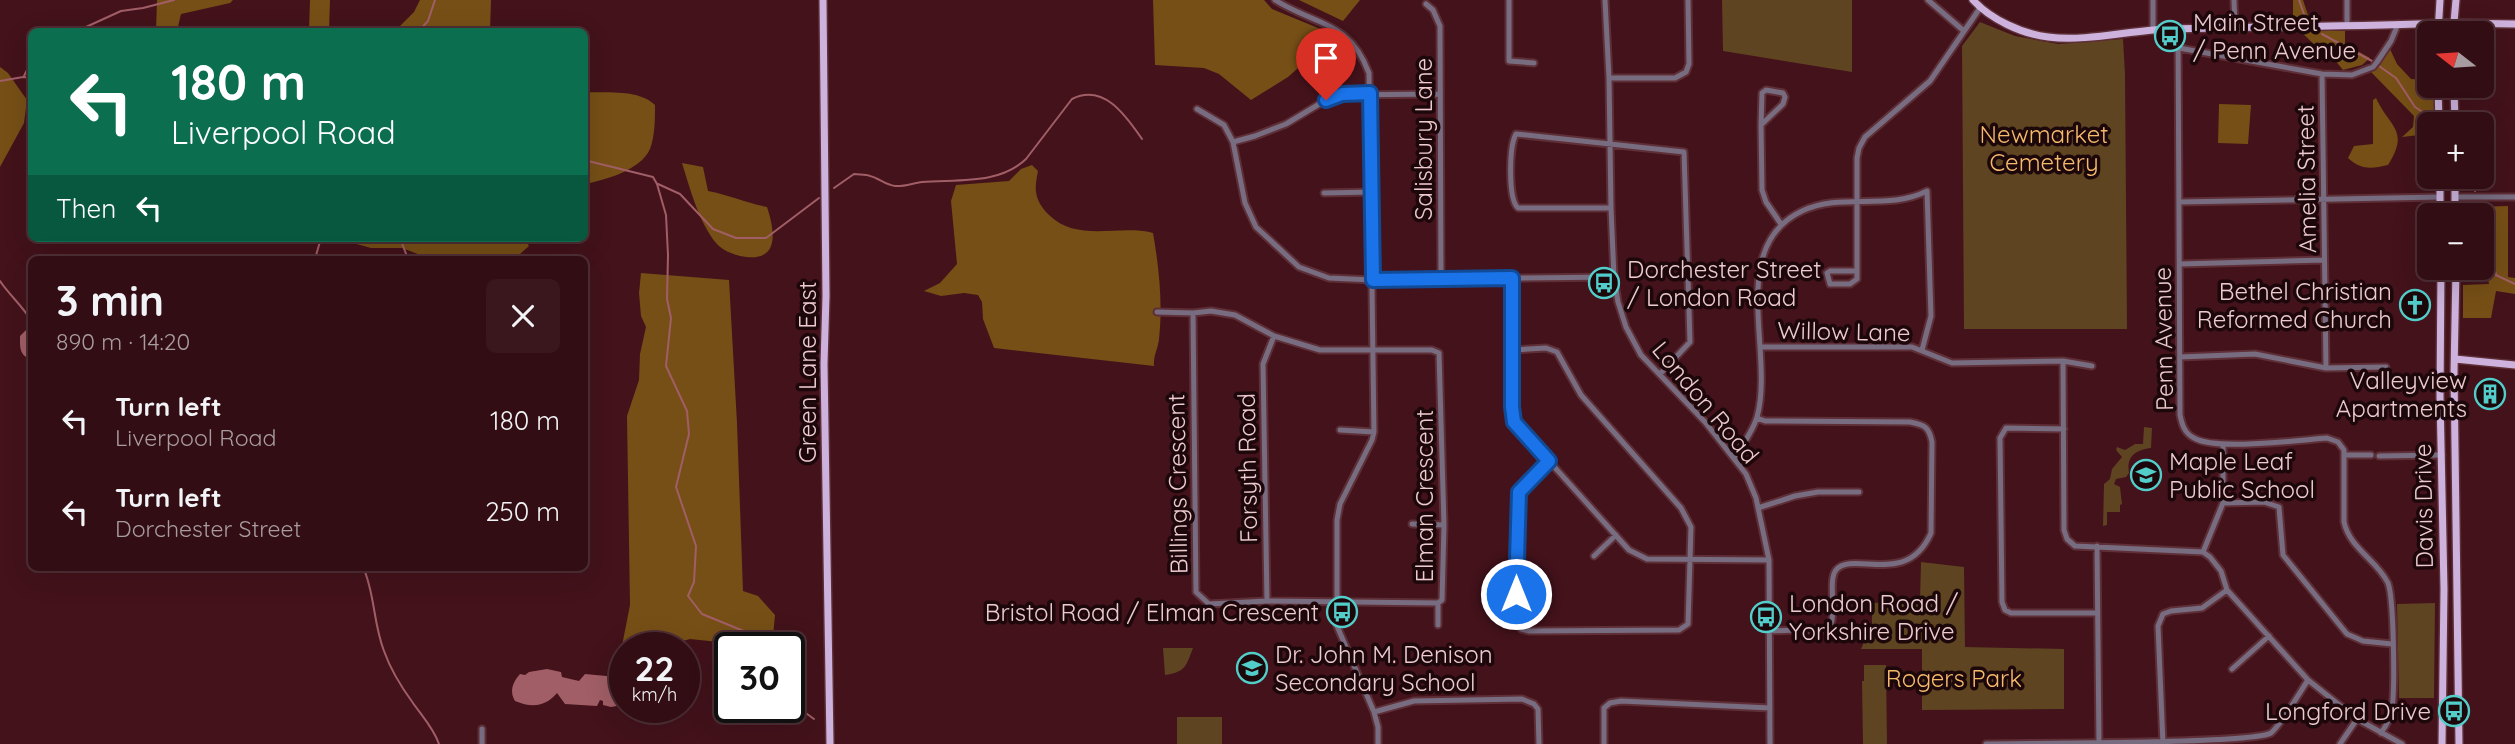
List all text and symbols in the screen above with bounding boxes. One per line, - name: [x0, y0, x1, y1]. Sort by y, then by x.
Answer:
- place label: Main Street / Penn Avenue: [2193, 7, 2356, 65]
- bus stop icon: Main Street / Penn Avenue: [2153, 19, 2187, 53]
- north arrow: [2417, 21, 2494, 98]
- map controls: [2417, 21, 2494, 280]
- pin: [1296, 28, 1356, 100]
- icon: arrive: [1307, 39, 1345, 77]
- text: 180 m: [171, 51, 306, 112]
- icon: left: [56, 56, 147, 147]
- street label: Salisbury Lane: [1408, 58, 1438, 220]
- street label: Amelia Street: [2290, 105, 2322, 253]
- text: Liverpool Road: [171, 112, 396, 152]
- button: +: [2417, 112, 2494, 189]
- park label: Newmarket Cemetery: [1980, 119, 2108, 177]
- icon: left: [130, 189, 168, 227]
- text: Then: [56, 192, 116, 225]
- button: −: [2417, 203, 2494, 280]
- place label: Dorchester Street / London Road: [1627, 254, 1822, 312]
- bus stop icon: Dorchester Street / London Road: [1587, 266, 1621, 300]
- street label: Penn Avenue: [2147, 267, 2179, 411]
- text: 3 min: [56, 274, 164, 327]
- place label: Bethel Christian Reformed Church: [2197, 276, 2392, 334]
- button: close: [486, 279, 560, 353]
- street label: Green Lane East: [792, 281, 822, 463]
- church icon: Bethel Christian Reformed Church: [2398, 288, 2432, 322]
- street label: Willow Lane: [1777, 315, 1911, 347]
- text: 890 m · 14:20: [56, 327, 190, 356]
- street label: London Road: [1646, 335, 1766, 469]
- place label: Valleyview Apartments: [2336, 365, 2467, 423]
- building icon: Valleyview Apartments: [2473, 377, 2507, 411]
- text: Turn left: [115, 390, 222, 423]
- street label: Billings Crescent: [1160, 393, 1194, 575]
- street label: Forsyth Road: [1231, 393, 1263, 543]
- icon: left: [56, 402, 94, 440]
- text: 180 m: [490, 404, 560, 437]
- street label: Elman Crescent: [1409, 409, 1439, 583]
- text: Liverpool Road: [115, 423, 276, 452]
- street label: Davis Drive: [2407, 443, 2439, 569]
- place label: Maple Leaf Public School: [2169, 446, 2315, 504]
- school or university icon: Maple Leaf Public School: [2129, 458, 2163, 492]
- text: Turn left: [115, 481, 222, 514]
- icon: left: [56, 493, 94, 531]
- text: 250 m: [485, 495, 560, 528]
- text: Dorchester Street: [115, 514, 301, 543]
- position arrow: [1479, 557, 1553, 631]
- place label: London Road / Yorkshire Drive: [1789, 588, 1959, 646]
- bus stop icon: Bristol Road / Elman Crescent: [1325, 595, 1359, 629]
- place label: Bristol Road / Elman Crescent: [985, 597, 1319, 627]
- bus stop icon: London Road / Yorkshire Drive: [1749, 600, 1783, 634]
- speed limit sign: 30: [714, 632, 805, 723]
- place label: Dr. John M. Denison Secondary School: [1275, 639, 1493, 697]
- text: 22: [635, 646, 674, 690]
- school or university icon: Dr. John M. Denison Secondary School: [1235, 651, 1269, 685]
- park label: Rogers Park: [1886, 663, 2022, 693]
- text: km/h: [632, 683, 677, 706]
- bus stop icon: Longford Drive: [2437, 694, 2471, 728]
- place label: Longford Drive: [2265, 696, 2431, 726]

